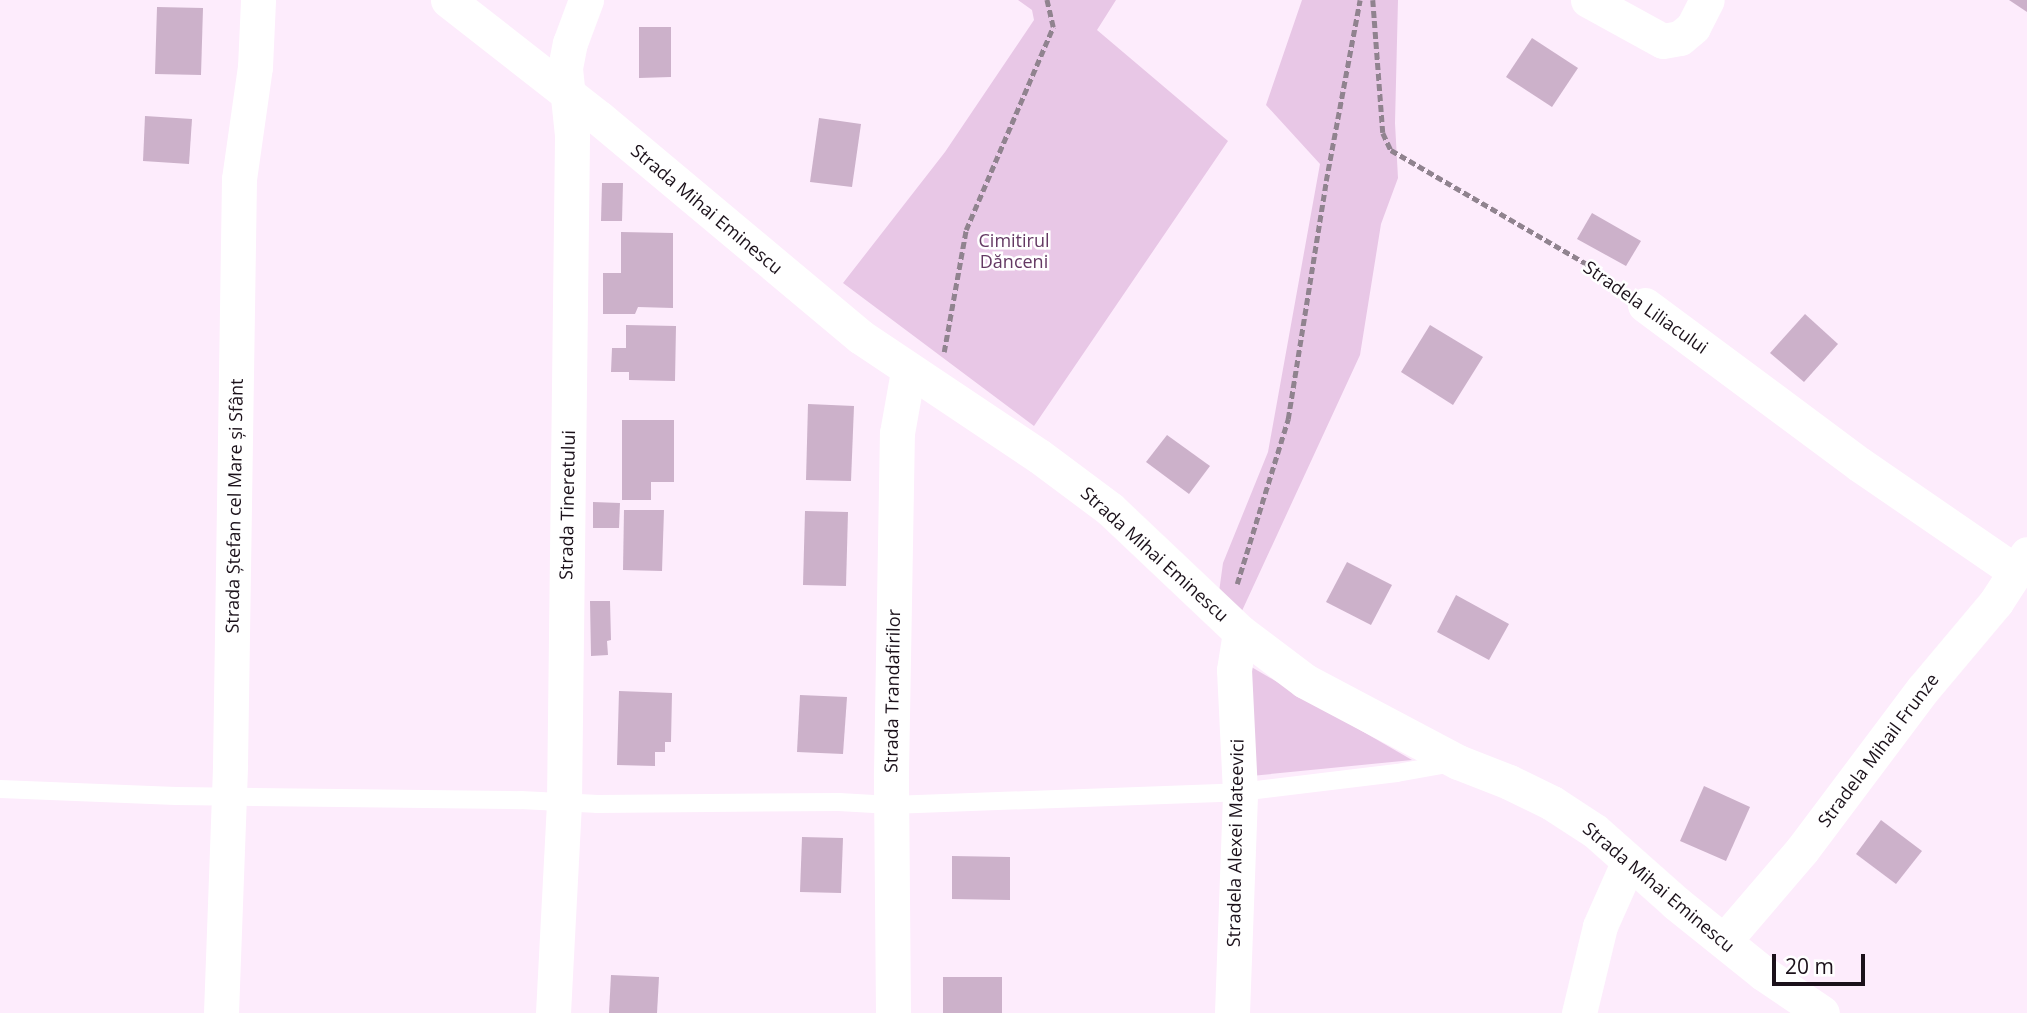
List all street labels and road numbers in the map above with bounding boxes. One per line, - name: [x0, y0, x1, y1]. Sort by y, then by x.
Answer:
- street label: Strada Mihai Eminescu: [627, 139, 787, 279]
- street label: Stradela Liliacului: [1580, 256, 1712, 358]
- street label: Strada Ștefan cel Mare și Sfânt: [221, 378, 247, 634]
- street label: Strada Tineretului: [555, 430, 579, 580]
- street label: Strada Mihai Eminescu: [1077, 482, 1233, 626]
- street label: Strada Trandafirilor: [880, 609, 904, 773]
- street label: Stradela Mihail Frunze: [1813, 669, 1943, 831]
- street label: Stradela Alexei Mateevici: [1222, 739, 1248, 947]
- street label: Strada Mihai Eminescu: [1579, 817, 1739, 957]

